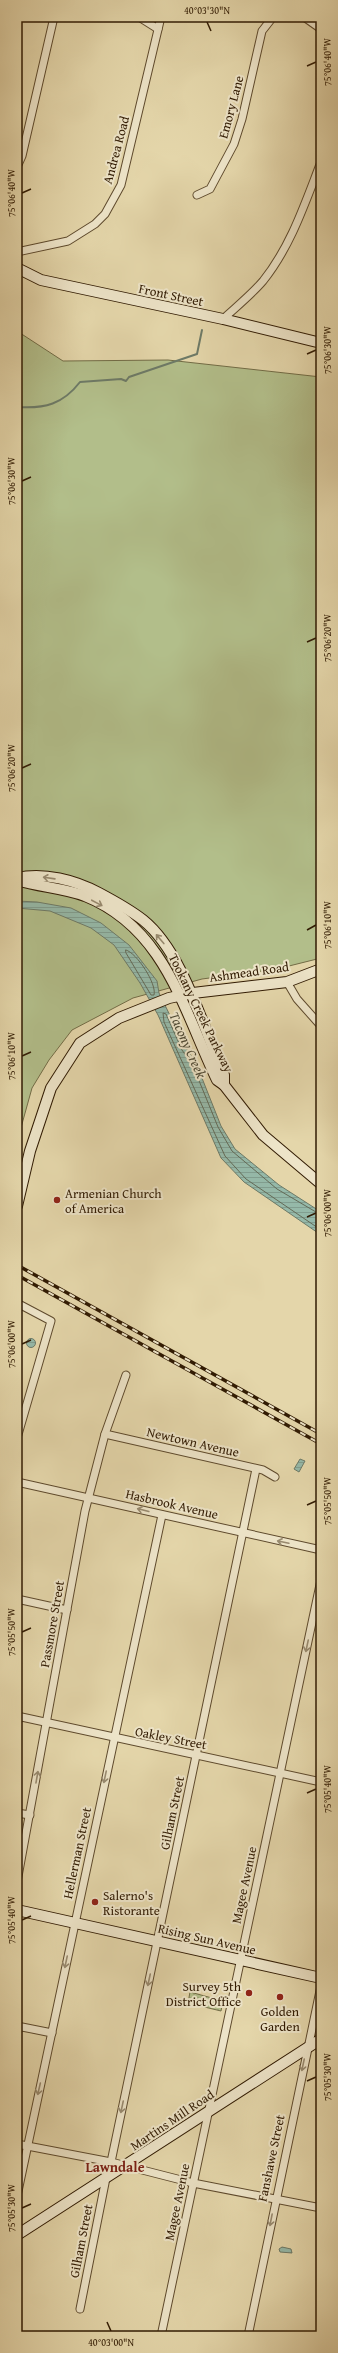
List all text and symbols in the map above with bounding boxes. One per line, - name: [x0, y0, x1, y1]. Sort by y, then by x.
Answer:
- text: 40°03'30"N: [184, 3, 230, 18]
- text: 75°06'40"W: [320, 38, 335, 86]
- street label: Emory Lane: [213, 73, 249, 141]
- street label: Andrea Road: [98, 114, 134, 186]
- text: 75°06'40"W: [4, 169, 19, 217]
- street label: Front Street: [137, 279, 206, 311]
- text: 75°06'30"W: [320, 326, 335, 374]
- text: 75°06'30"W: [4, 457, 19, 505]
- text: 75°06'20"W: [320, 614, 335, 662]
- text: 75°06'20"W: [4, 744, 19, 792]
- one-way arrow: [43, 874, 56, 882]
- one-way arrow: [91, 899, 103, 907]
- text: 75°06'10"W: [320, 901, 335, 949]
- one-way arrow: [156, 934, 165, 945]
- street label: Tookany Creek Parkway: [164, 950, 238, 1076]
- street label: Ashmead Road: [208, 957, 290, 987]
- water label: Tacony Creek: [165, 1009, 212, 1082]
- text: 75°06'10"W: [4, 1032, 19, 1080]
- place label: Armenian Church of America: [65, 1184, 162, 1218]
- text: 75°06'00"W: [320, 1189, 335, 1237]
- marker: Armenian Church of America: [52, 1195, 62, 1205]
- text: 75°06'00"W: [4, 1320, 19, 1368]
- street label: Newtown Avenue: [145, 1422, 241, 1462]
- text: 75°05'50"W: [320, 1477, 335, 1525]
- street label: Hasbrook Avenue: [124, 1484, 220, 1524]
- one-way arrow: [136, 1506, 149, 1513]
- one-way arrow: [277, 1537, 290, 1545]
- street label: Passmore Street: [35, 1579, 69, 1669]
- text: 75°05'50"W: [4, 1608, 19, 1656]
- one-way arrow: [302, 1639, 310, 1652]
- street label: Oakley Street: [134, 1722, 209, 1754]
- text: 75°05'40"W: [320, 1765, 335, 1813]
- one-way arrow: [101, 1770, 109, 1783]
- one-way arrow: [33, 1771, 41, 1784]
- street label: Gilham Street: [155, 1774, 189, 1852]
- street label: Hellerman Street: [58, 1805, 96, 1901]
- street label: Magee Avenue: [227, 1845, 261, 1925]
- place label: Salerno's Ristorante: [103, 1886, 160, 1920]
- text: 75°05'40"W: [4, 1896, 19, 1944]
- marker: Salerno's Ristorante: [90, 1897, 100, 1907]
- street label: Rising Sun Avenue: [156, 1918, 258, 1960]
- one-way arrow: [62, 1955, 70, 1968]
- one-way arrow: [145, 1973, 153, 1986]
- place label: Survey 5th District Office: [166, 1977, 242, 2011]
- marker: Survey 5th District Office: [244, 1988, 254, 1998]
- marker: Golden Garden: [275, 1992, 285, 2002]
- place label: Golden Garden: [260, 2002, 300, 2036]
- text: 75°05'30"W: [320, 2053, 335, 2101]
- one-way arrow: [299, 2058, 307, 2071]
- one-way arrow: [35, 2082, 43, 2095]
- street label: Martins Mill Road: [126, 2085, 218, 2155]
- one-way arrow: [118, 2100, 126, 2113]
- street label: Fanshawe Street: [253, 2112, 290, 2203]
- district label: Lawndale: [85, 2157, 145, 2177]
- street label: Magee Avenue: [160, 2162, 194, 2242]
- text: 75°05'30"W: [4, 2184, 19, 2232]
- street label: Gilham Street: [65, 2202, 98, 2280]
- one-way arrow: [267, 2213, 275, 2226]
- text: 40°03'00"N: [88, 2335, 134, 2350]

